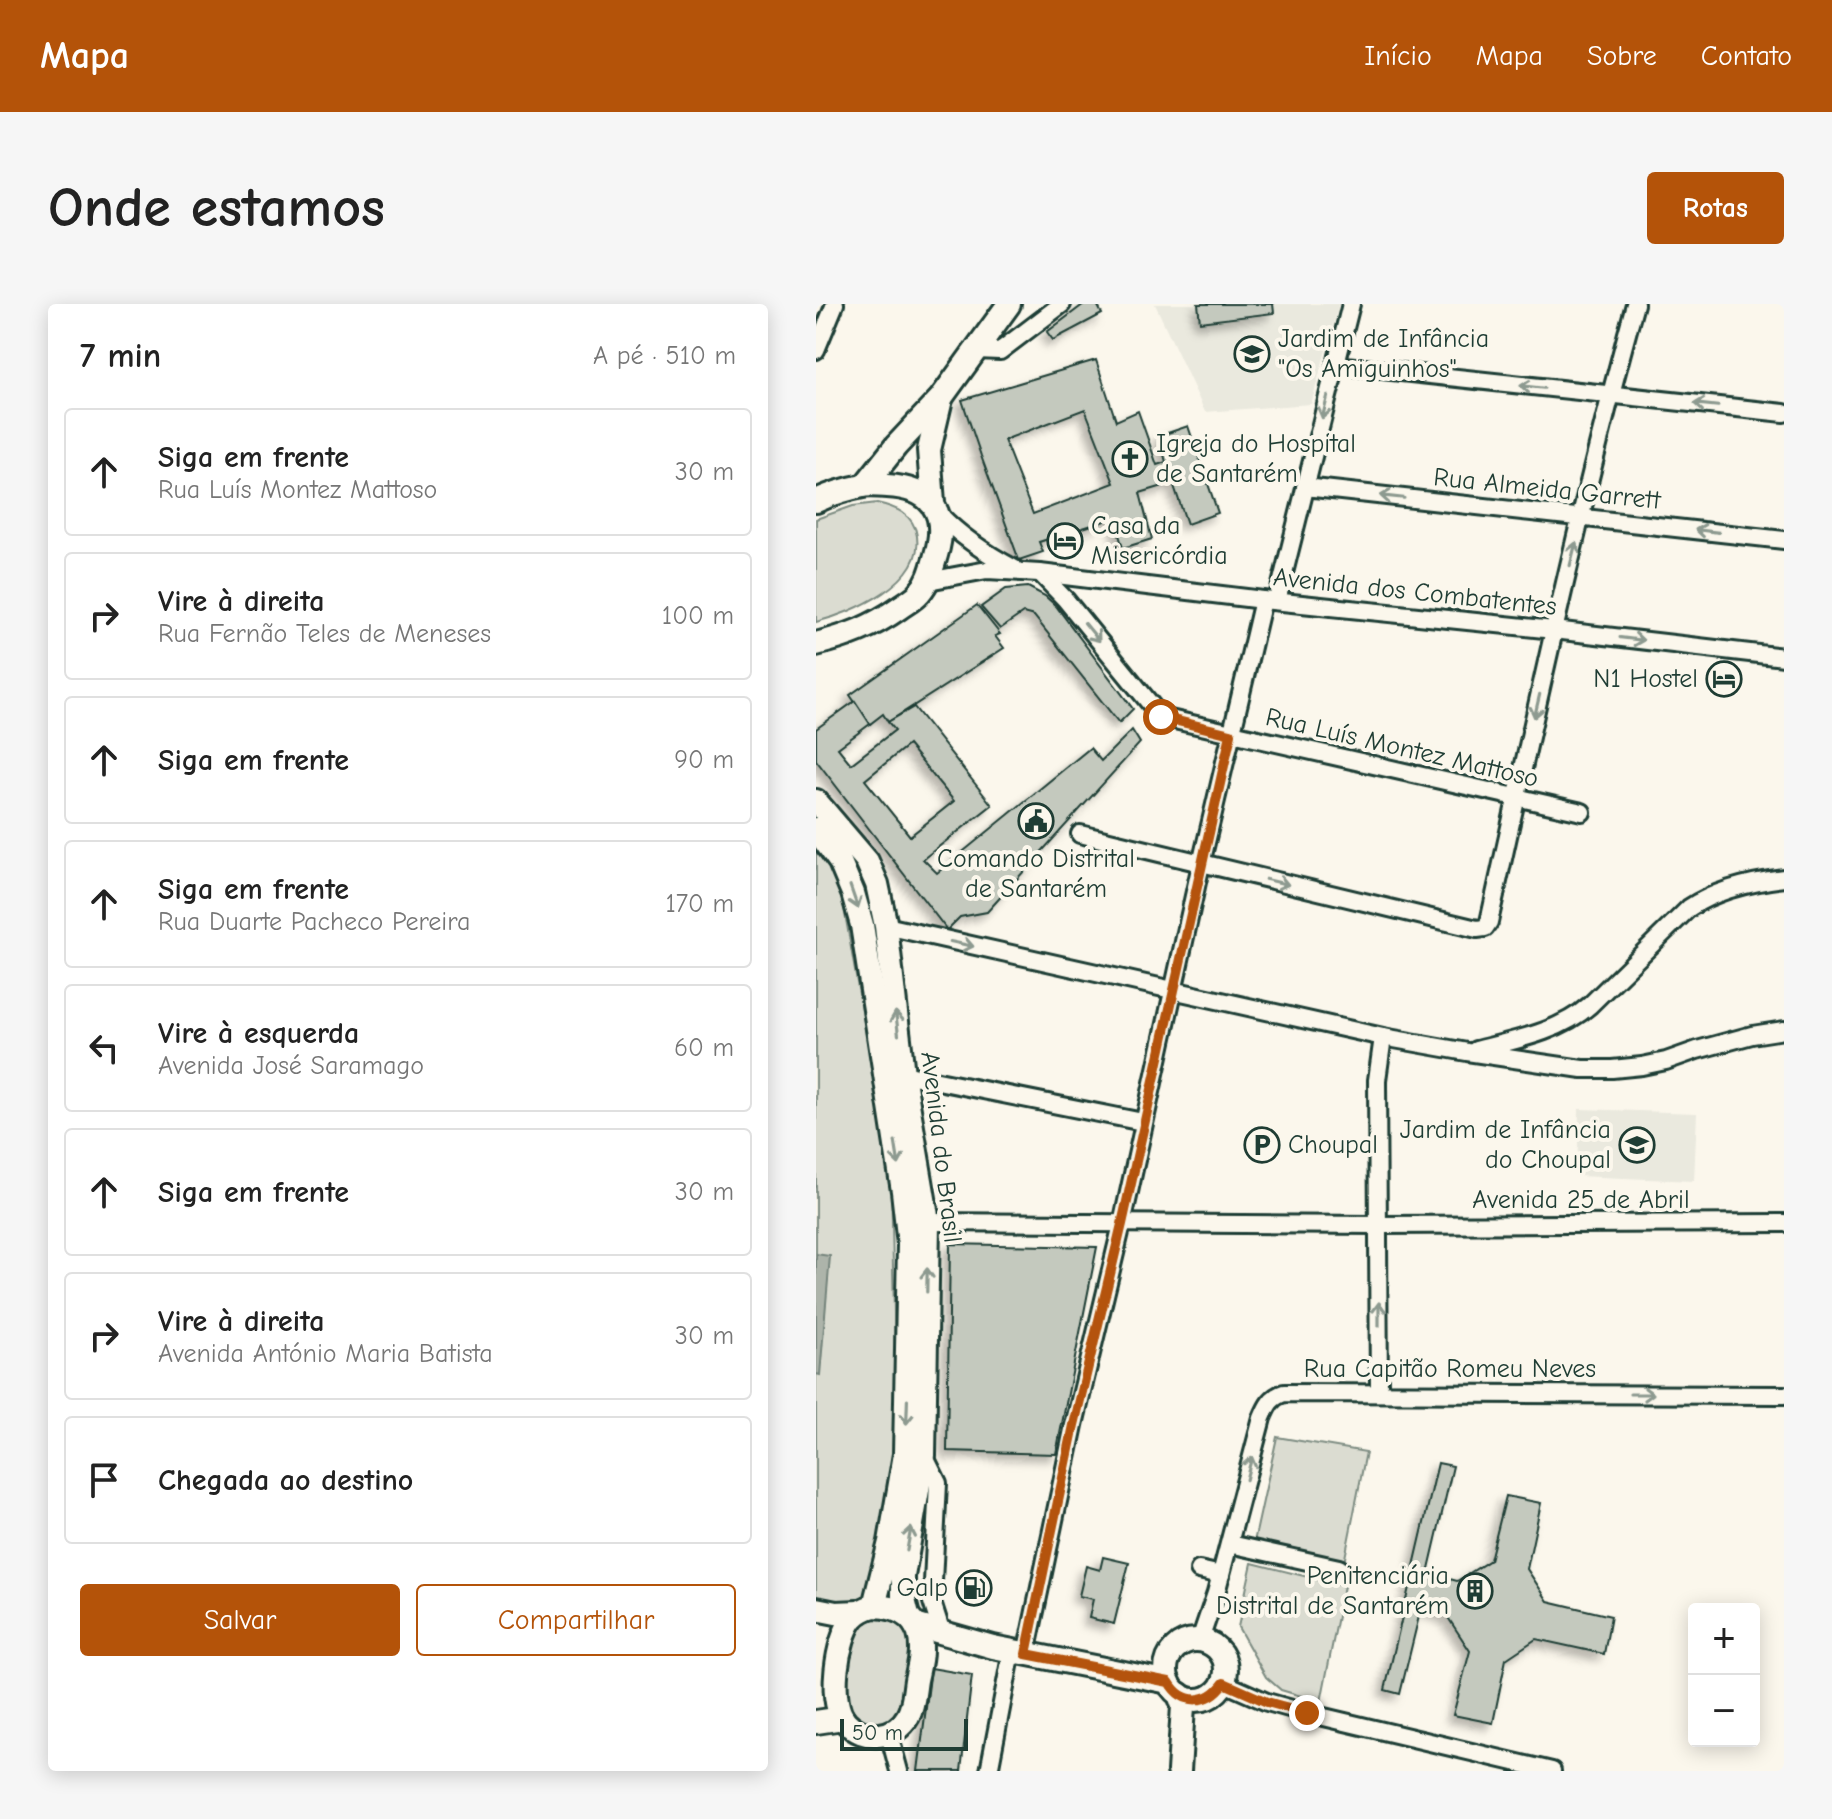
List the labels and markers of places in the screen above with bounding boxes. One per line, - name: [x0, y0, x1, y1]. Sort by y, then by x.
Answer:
- place label: Jardim de Infância "Os Amiguinhos": [1278, 324, 1489, 384]
- school or university icon: Jardim de Infância "Os Amiguinhos": [1233, 335, 1271, 373]
- place label: Igreja do Hospital de Santarém: [1156, 429, 1356, 489]
- church icon: Igreja do Hospital de Santarém: [1111, 440, 1149, 478]
- place label: Casa da Misericórdia: [1091, 511, 1228, 571]
- hotel icon: Casa da Misericórdia: [1046, 522, 1084, 560]
- hotel icon: N1 Hostel: [1705, 660, 1743, 698]
- place label: N1 Hostel: [1593, 664, 1698, 694]
- public building icon: Comando Distrital de Santarém: [1017, 802, 1055, 840]
- place label: Comando Distrital de Santarém: [937, 844, 1135, 904]
- place label: Jardim de Infância do Choupal: [1400, 1115, 1611, 1175]
- parking icon: Choupal: [1243, 1126, 1281, 1164]
- school or university icon: Jardim de Infância do Choupal: [1618, 1126, 1656, 1164]
- place label: Choupal: [1288, 1130, 1378, 1160]
- place label: Penitenciária Distrital de Santarém: [1216, 1561, 1449, 1621]
- fuel station icon: Galp: [955, 1569, 993, 1607]
- building icon: Penitenciária Distrital de Santarém: [1456, 1572, 1494, 1610]
- place label: Galp: [896, 1573, 948, 1603]

